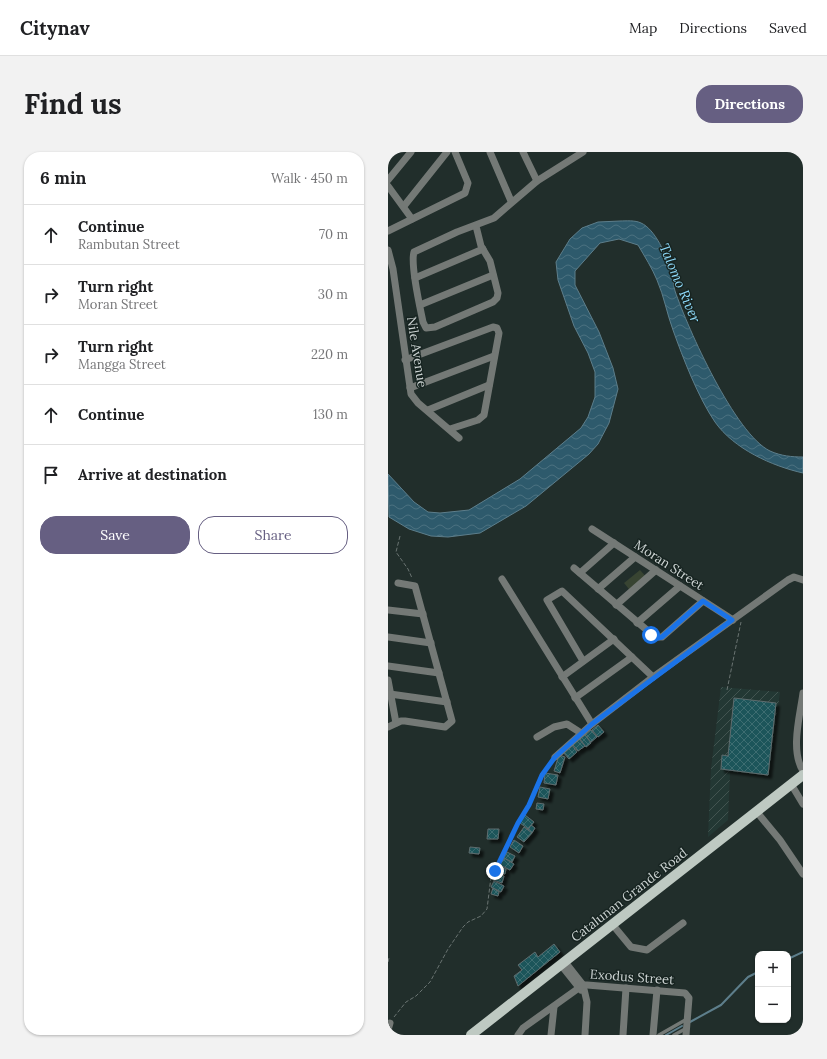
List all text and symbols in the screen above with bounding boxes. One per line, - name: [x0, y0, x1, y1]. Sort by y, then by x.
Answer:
- text: Citynav: [20, 16, 90, 40]
- text: Map: [629, 19, 657, 37]
- text: Directions: [679, 19, 747, 37]
- text: Saved: [769, 19, 807, 37]
- button: Directions: [696, 85, 803, 123]
- text: Find us: [24, 86, 122, 122]
- text: 6 min: [40, 167, 86, 189]
- text: Walk · 450 m: [271, 170, 348, 187]
- text: Continue: [78, 217, 144, 236]
- icon: ahead: [40, 224, 62, 246]
- text: 70 m: [319, 226, 348, 243]
- text: Rambutan Street: [78, 236, 180, 253]
- water label: Talomo River: [655, 241, 705, 326]
- text: Turn right: [78, 277, 154, 296]
- icon: right: [40, 284, 62, 306]
- text: 30 m: [318, 286, 348, 303]
- text: Moran Street: [78, 296, 158, 313]
- street label: Nile Avenue: [403, 315, 431, 389]
- text: Turn right: [78, 337, 154, 356]
- icon: right: [40, 344, 62, 366]
- text: 220 m: [311, 346, 348, 363]
- text: Mangga Street: [78, 356, 166, 373]
- icon: ahead: [40, 404, 62, 426]
- text: Continue: [78, 405, 144, 424]
- text: 130 m: [313, 406, 348, 423]
- icon: arrive: [40, 464, 62, 486]
- text: Arrive at destination: [78, 465, 227, 484]
- button: Save: [40, 516, 190, 554]
- button: Share: [198, 516, 348, 554]
- street label: Moran Street: [631, 536, 707, 594]
- route start: [642, 626, 660, 644]
- street label: Catalunan Grande Road: [567, 844, 691, 946]
- route end: [486, 862, 504, 880]
- map controls: [755, 951, 791, 1023]
- button: +: [755, 951, 791, 987]
- street label: Exodus Street: [589, 966, 675, 988]
- button: −: [755, 987, 791, 1023]

